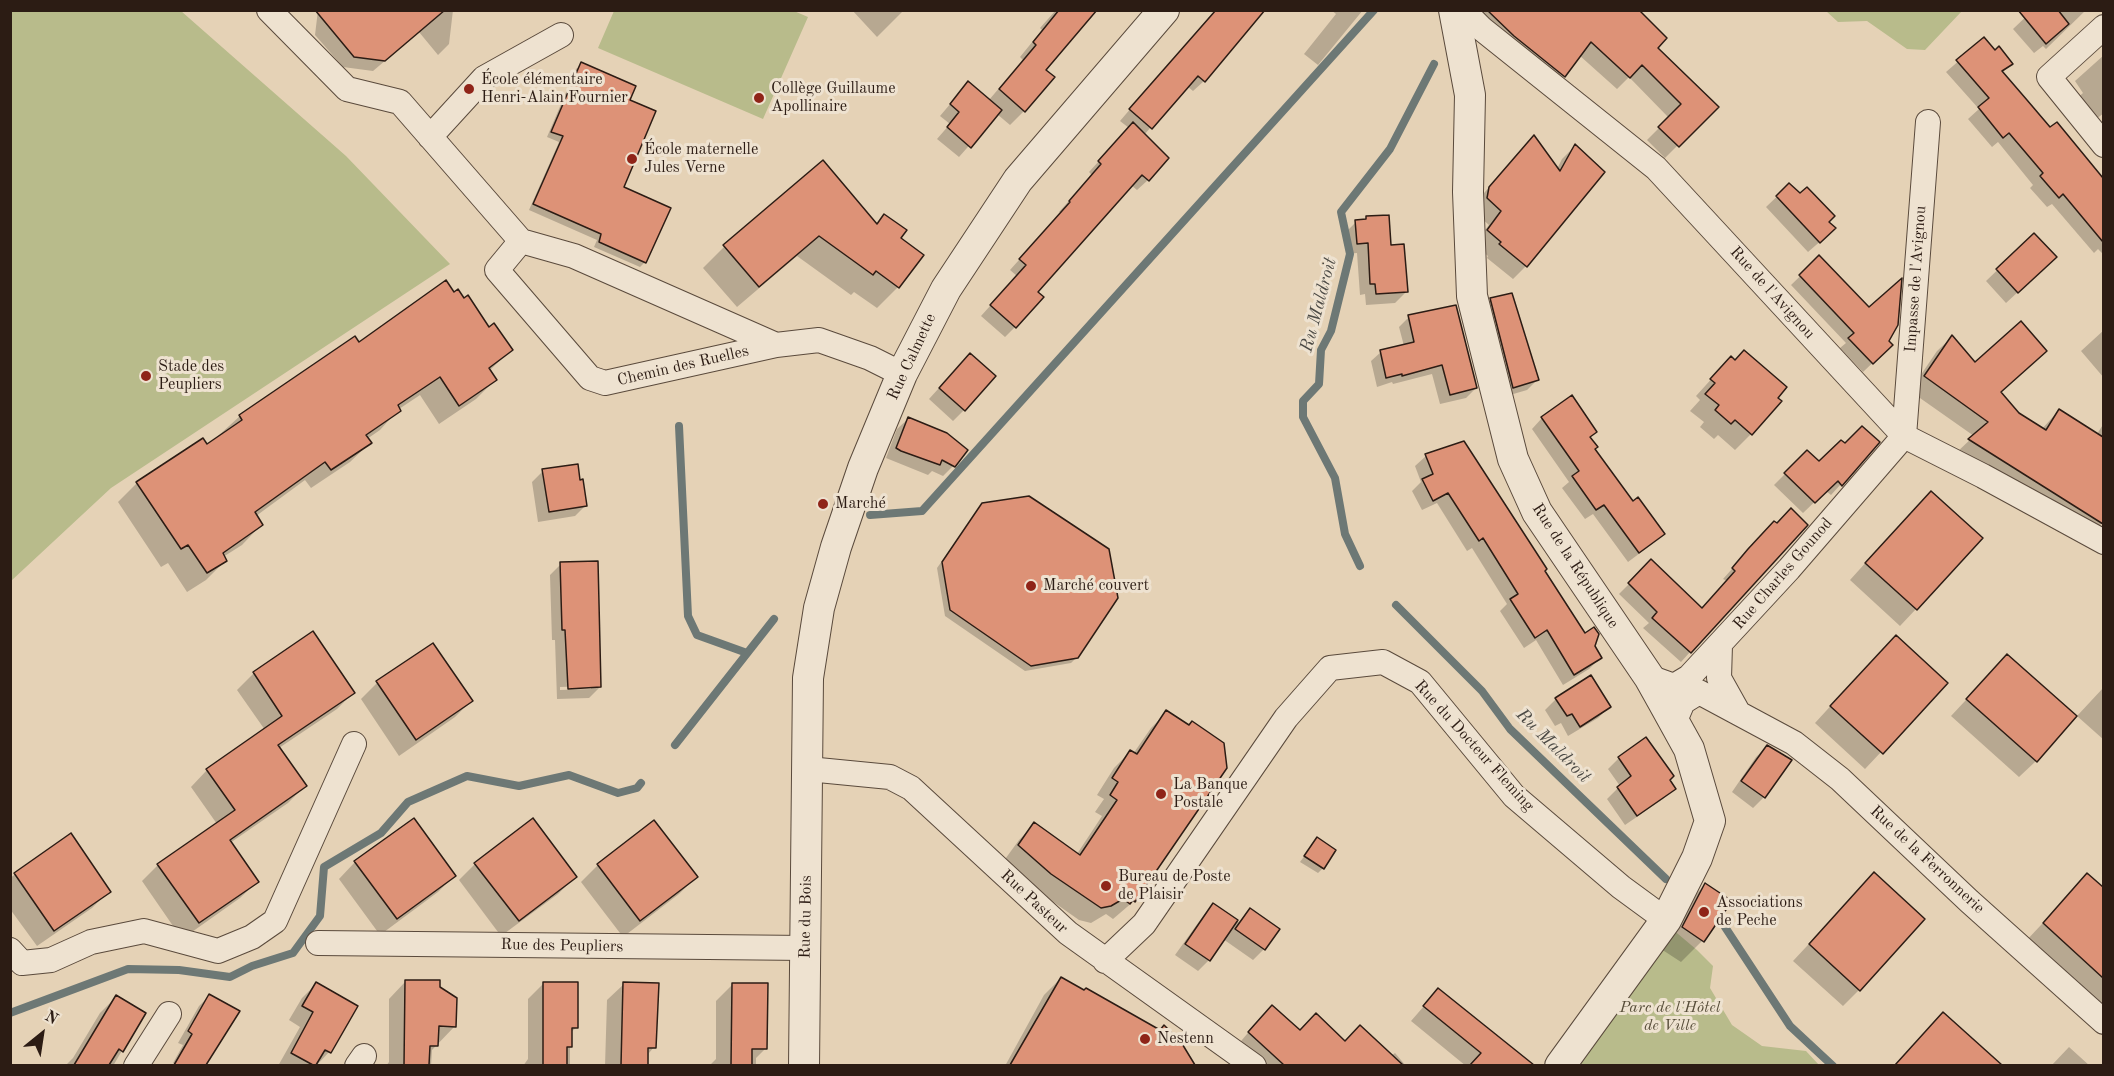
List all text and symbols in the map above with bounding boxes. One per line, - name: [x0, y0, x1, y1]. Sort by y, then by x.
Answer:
- place label: École élémentaire Henri-Alain Fournier: [481, 70, 628, 108]
- place label: Collège Guillaume Apollinaire: [771, 79, 896, 117]
- marker: École élémentaire Henri-Alain Fournier: [462, 82, 476, 96]
- marker: Collège Guillaume Apollinaire: [752, 91, 766, 105]
- place label: École maternelle Jules Verne: [644, 140, 758, 178]
- marker: École maternelle Jules Verne: [625, 152, 639, 166]
- street label: Impasse de l'Avignou: [1901, 205, 1931, 353]
- street label: Rue de l'Avignou: [1725, 243, 1819, 343]
- water label: Ru Maldroit: [1296, 256, 1342, 354]
- street label: Rue Calmette: [884, 311, 940, 403]
- street label: Chemin des Ruelles: [615, 342, 751, 390]
- place label: Stade des Peupliers: [158, 357, 224, 395]
- marker: Stade des Peupliers: [139, 369, 153, 383]
- place label: Marché: [835, 494, 886, 514]
- marker: Marché: [816, 497, 830, 511]
- street label: Rue de la République: [1527, 500, 1623, 632]
- street label: Rue Charles Gounod: [1729, 514, 1837, 634]
- place label: Marché couvert: [1043, 576, 1149, 596]
- marker: Marché couvert: [1024, 579, 1038, 593]
- street label: Rue du Docteur Fleming: [1410, 676, 1538, 816]
- water label: Ru Maldroit: [1511, 704, 1595, 788]
- place label: La Banque Postale: [1173, 775, 1248, 813]
- marker: La Banque Postale: [1154, 787, 1168, 801]
- street label: Rue de la Ferronnerie: [1866, 802, 1988, 918]
- street label: Rue Pasteur: [996, 866, 1072, 938]
- place label: Bureau de Poste de Plaisir: [1118, 867, 1231, 905]
- street label: Rue du Bois: [796, 875, 816, 959]
- marker: Bureau de Poste de Plaisir: [1099, 879, 1113, 893]
- place label: Associations de Peche: [1716, 893, 1803, 931]
- marker: Associations de Peche: [1697, 905, 1711, 919]
- street label: Rue des Peupliers: [500, 935, 624, 957]
- park label: Parc de l'Hôtel de Ville: [1620, 998, 1720, 1036]
- north arrow: [12, 1004, 72, 1064]
- text: N: [42, 1008, 60, 1028]
- place label: Nestenn: [1157, 1029, 1214, 1049]
- marker: Nestenn: [1138, 1032, 1152, 1046]

